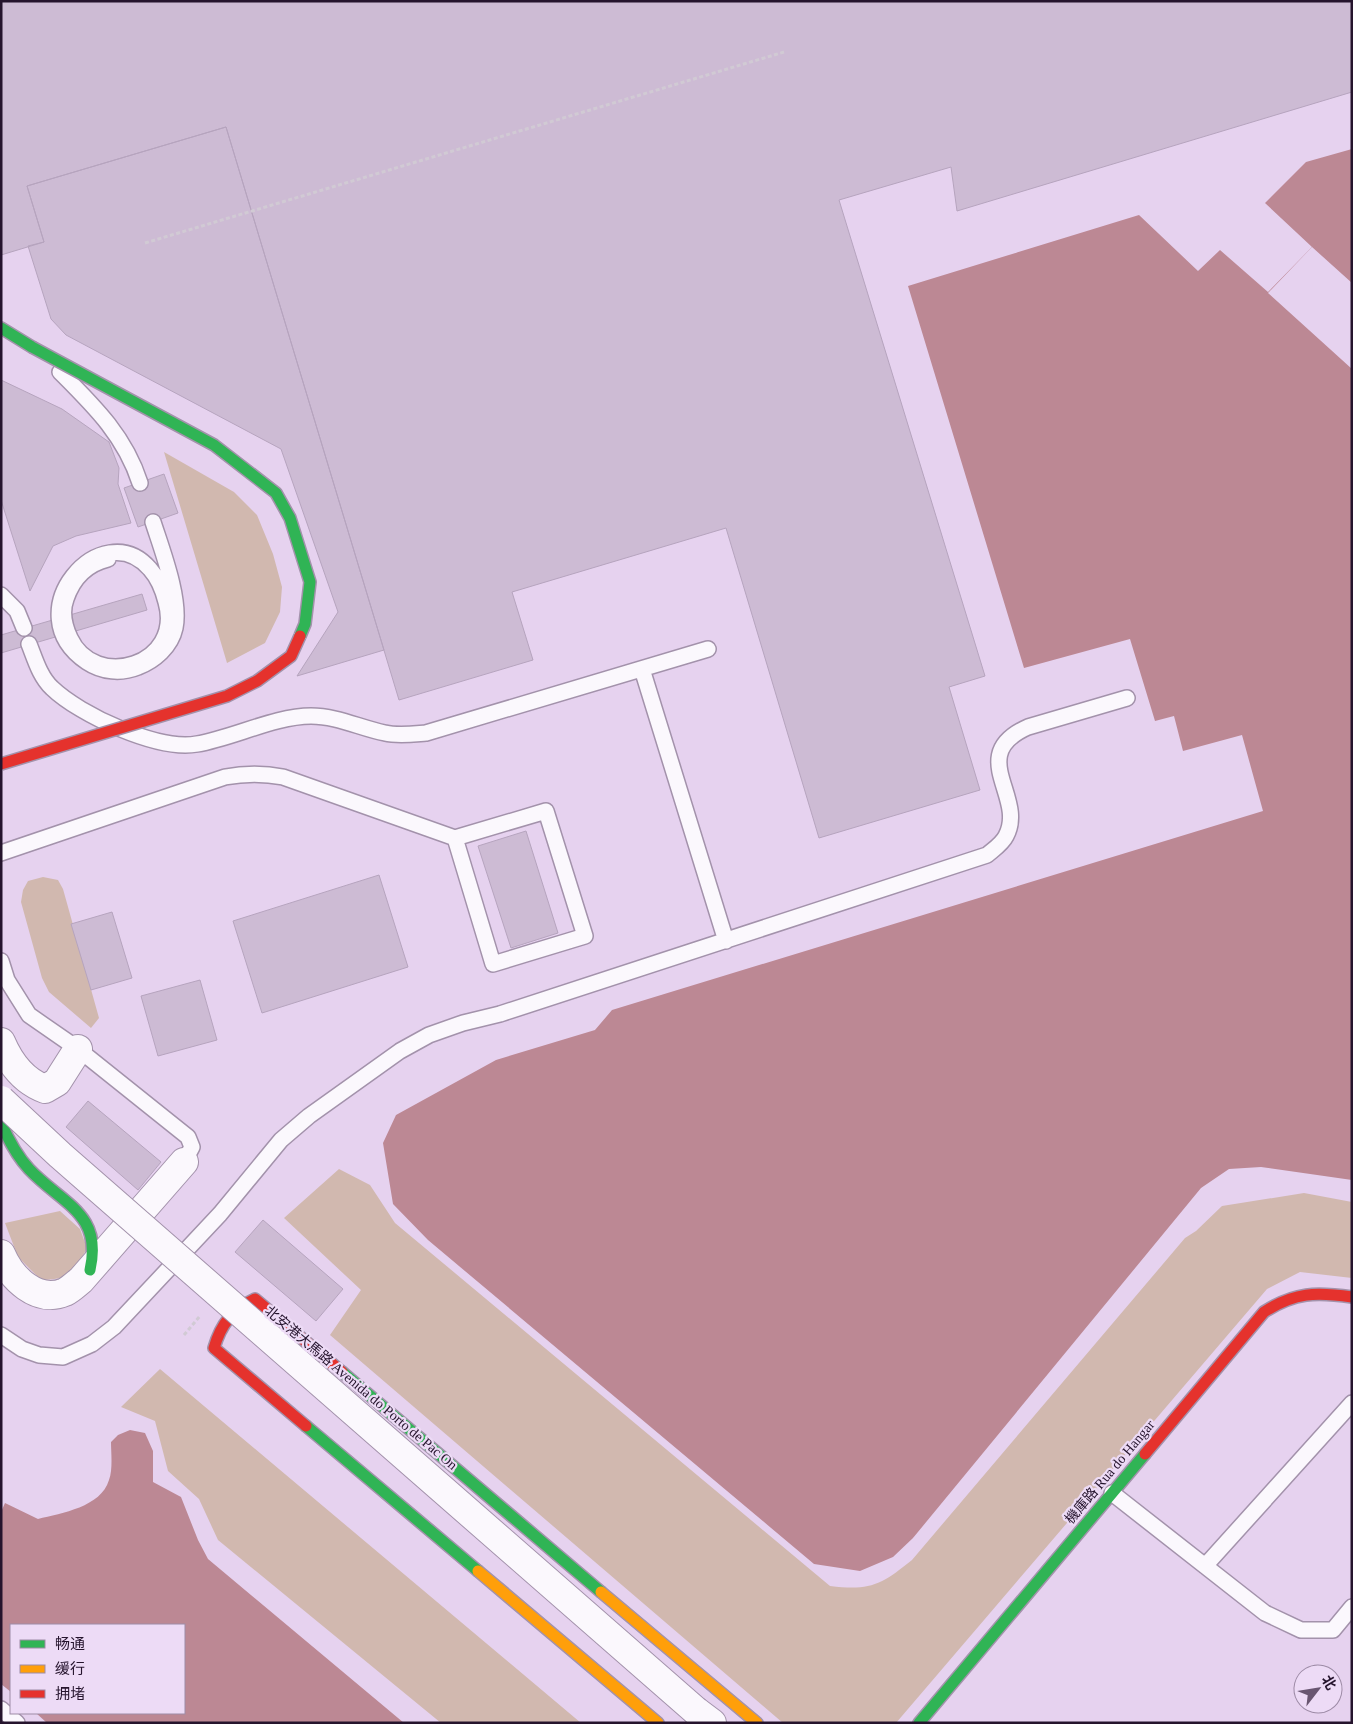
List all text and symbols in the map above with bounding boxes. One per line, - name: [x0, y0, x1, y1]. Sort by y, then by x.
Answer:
- street label: 北安港大馬路 Avenida do Porto de Pac On: [262, 1302, 461, 1473]
- street label: 機庫路 Rua do Hangar: [1062, 1417, 1158, 1527]
- legend: [10, 1624, 185, 1714]
- text: 畅通: [55, 1636, 85, 1652]
- text: 缓行: [55, 1661, 85, 1677]
- north arrow: [1293, 1664, 1343, 1714]
- text: 北: [1319, 1673, 1339, 1692]
- text: 拥堵: [55, 1686, 85, 1702]

